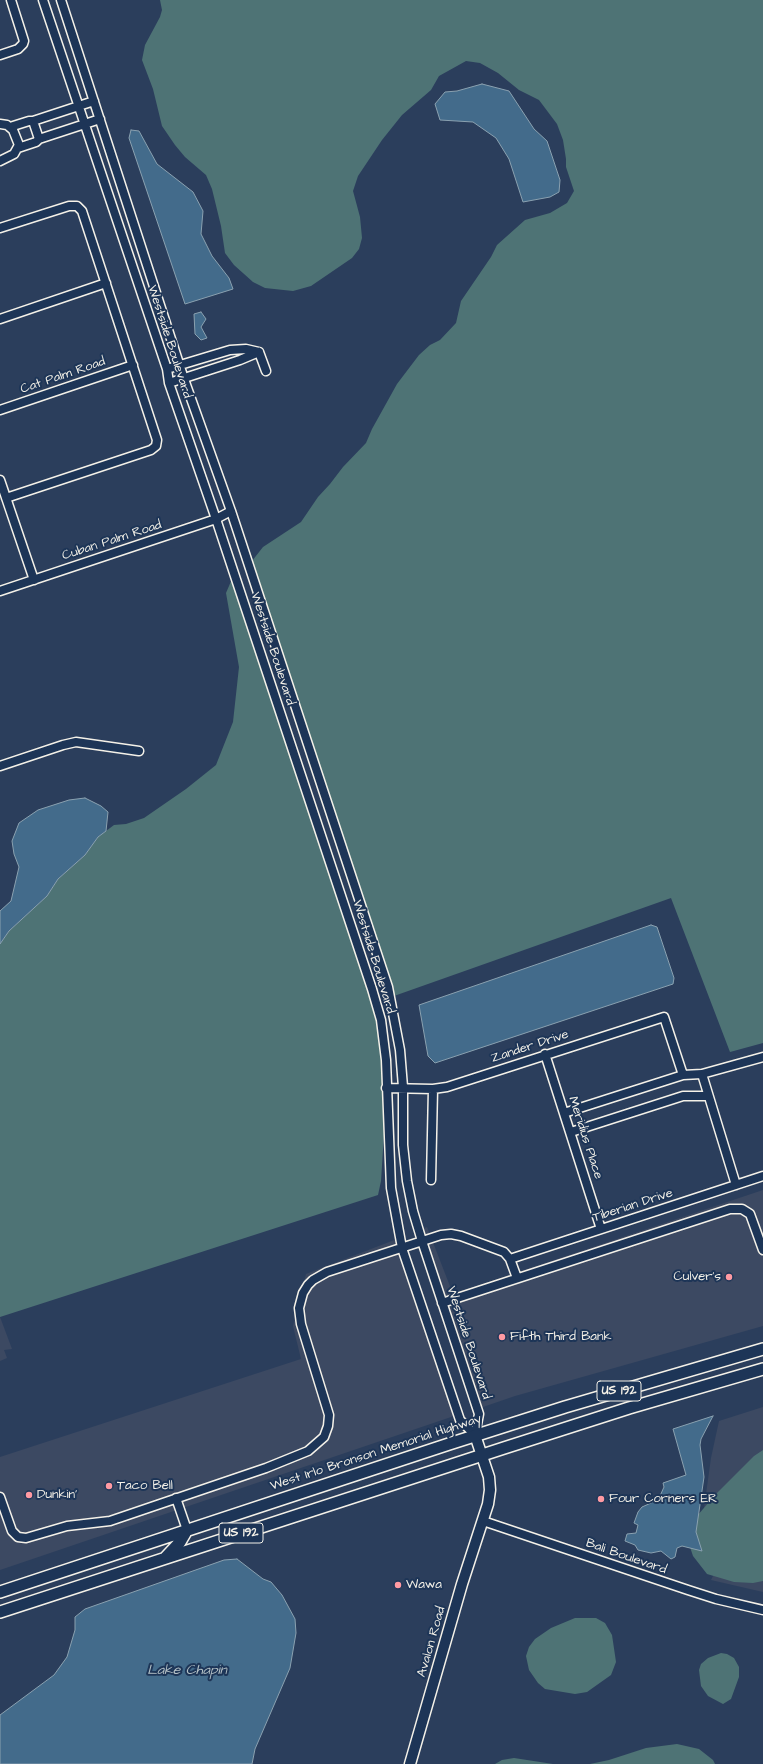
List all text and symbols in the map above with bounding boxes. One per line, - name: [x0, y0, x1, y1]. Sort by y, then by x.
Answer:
- street label: Westside Boulevard: [143, 284, 195, 400]
- street label: Cat Palm Road: [19, 354, 107, 398]
- street label: Cuban Palm Road: [60, 518, 164, 564]
- street label: Westside Boulevard: [246, 591, 298, 707]
- street label: Westside Boulevard: [348, 898, 398, 1016]
- street label: Zander Drive: [489, 1027, 571, 1067]
- street label: Meridius Place: [564, 1095, 606, 1181]
- street label: Tiberian Drive: [591, 1186, 675, 1226]
- place label: Culver's: [674, 1269, 721, 1285]
- marker: Culver's: [724, 1272, 734, 1282]
- street label: Westside Boulevard: [442, 1285, 494, 1401]
- place label: Fifth Third Bank: [510, 1329, 611, 1345]
- marker: Fifth Third Bank: [497, 1332, 507, 1342]
- road number: US 192: [597, 1381, 641, 1401]
- street label: West Irlo Bronson Memorial Highway: [268, 1411, 484, 1495]
- place label: Taco Bell: [117, 1478, 173, 1494]
- marker: Taco Bell: [104, 1481, 114, 1491]
- place label: Dunkin': [37, 1487, 77, 1503]
- marker: Dunkin': [24, 1490, 34, 1500]
- place label: Four Corners ER: [609, 1491, 717, 1507]
- marker: Four Corners ER: [596, 1494, 606, 1504]
- road number: US 192: [219, 1523, 263, 1543]
- street label: Bali Boulevard: [584, 1536, 668, 1578]
- place label: Wawa: [406, 1577, 442, 1593]
- marker: Wawa: [393, 1580, 403, 1590]
- street label: Avalon Road: [414, 1605, 450, 1679]
- water label: Lake Chapin: [147, 1663, 227, 1679]

